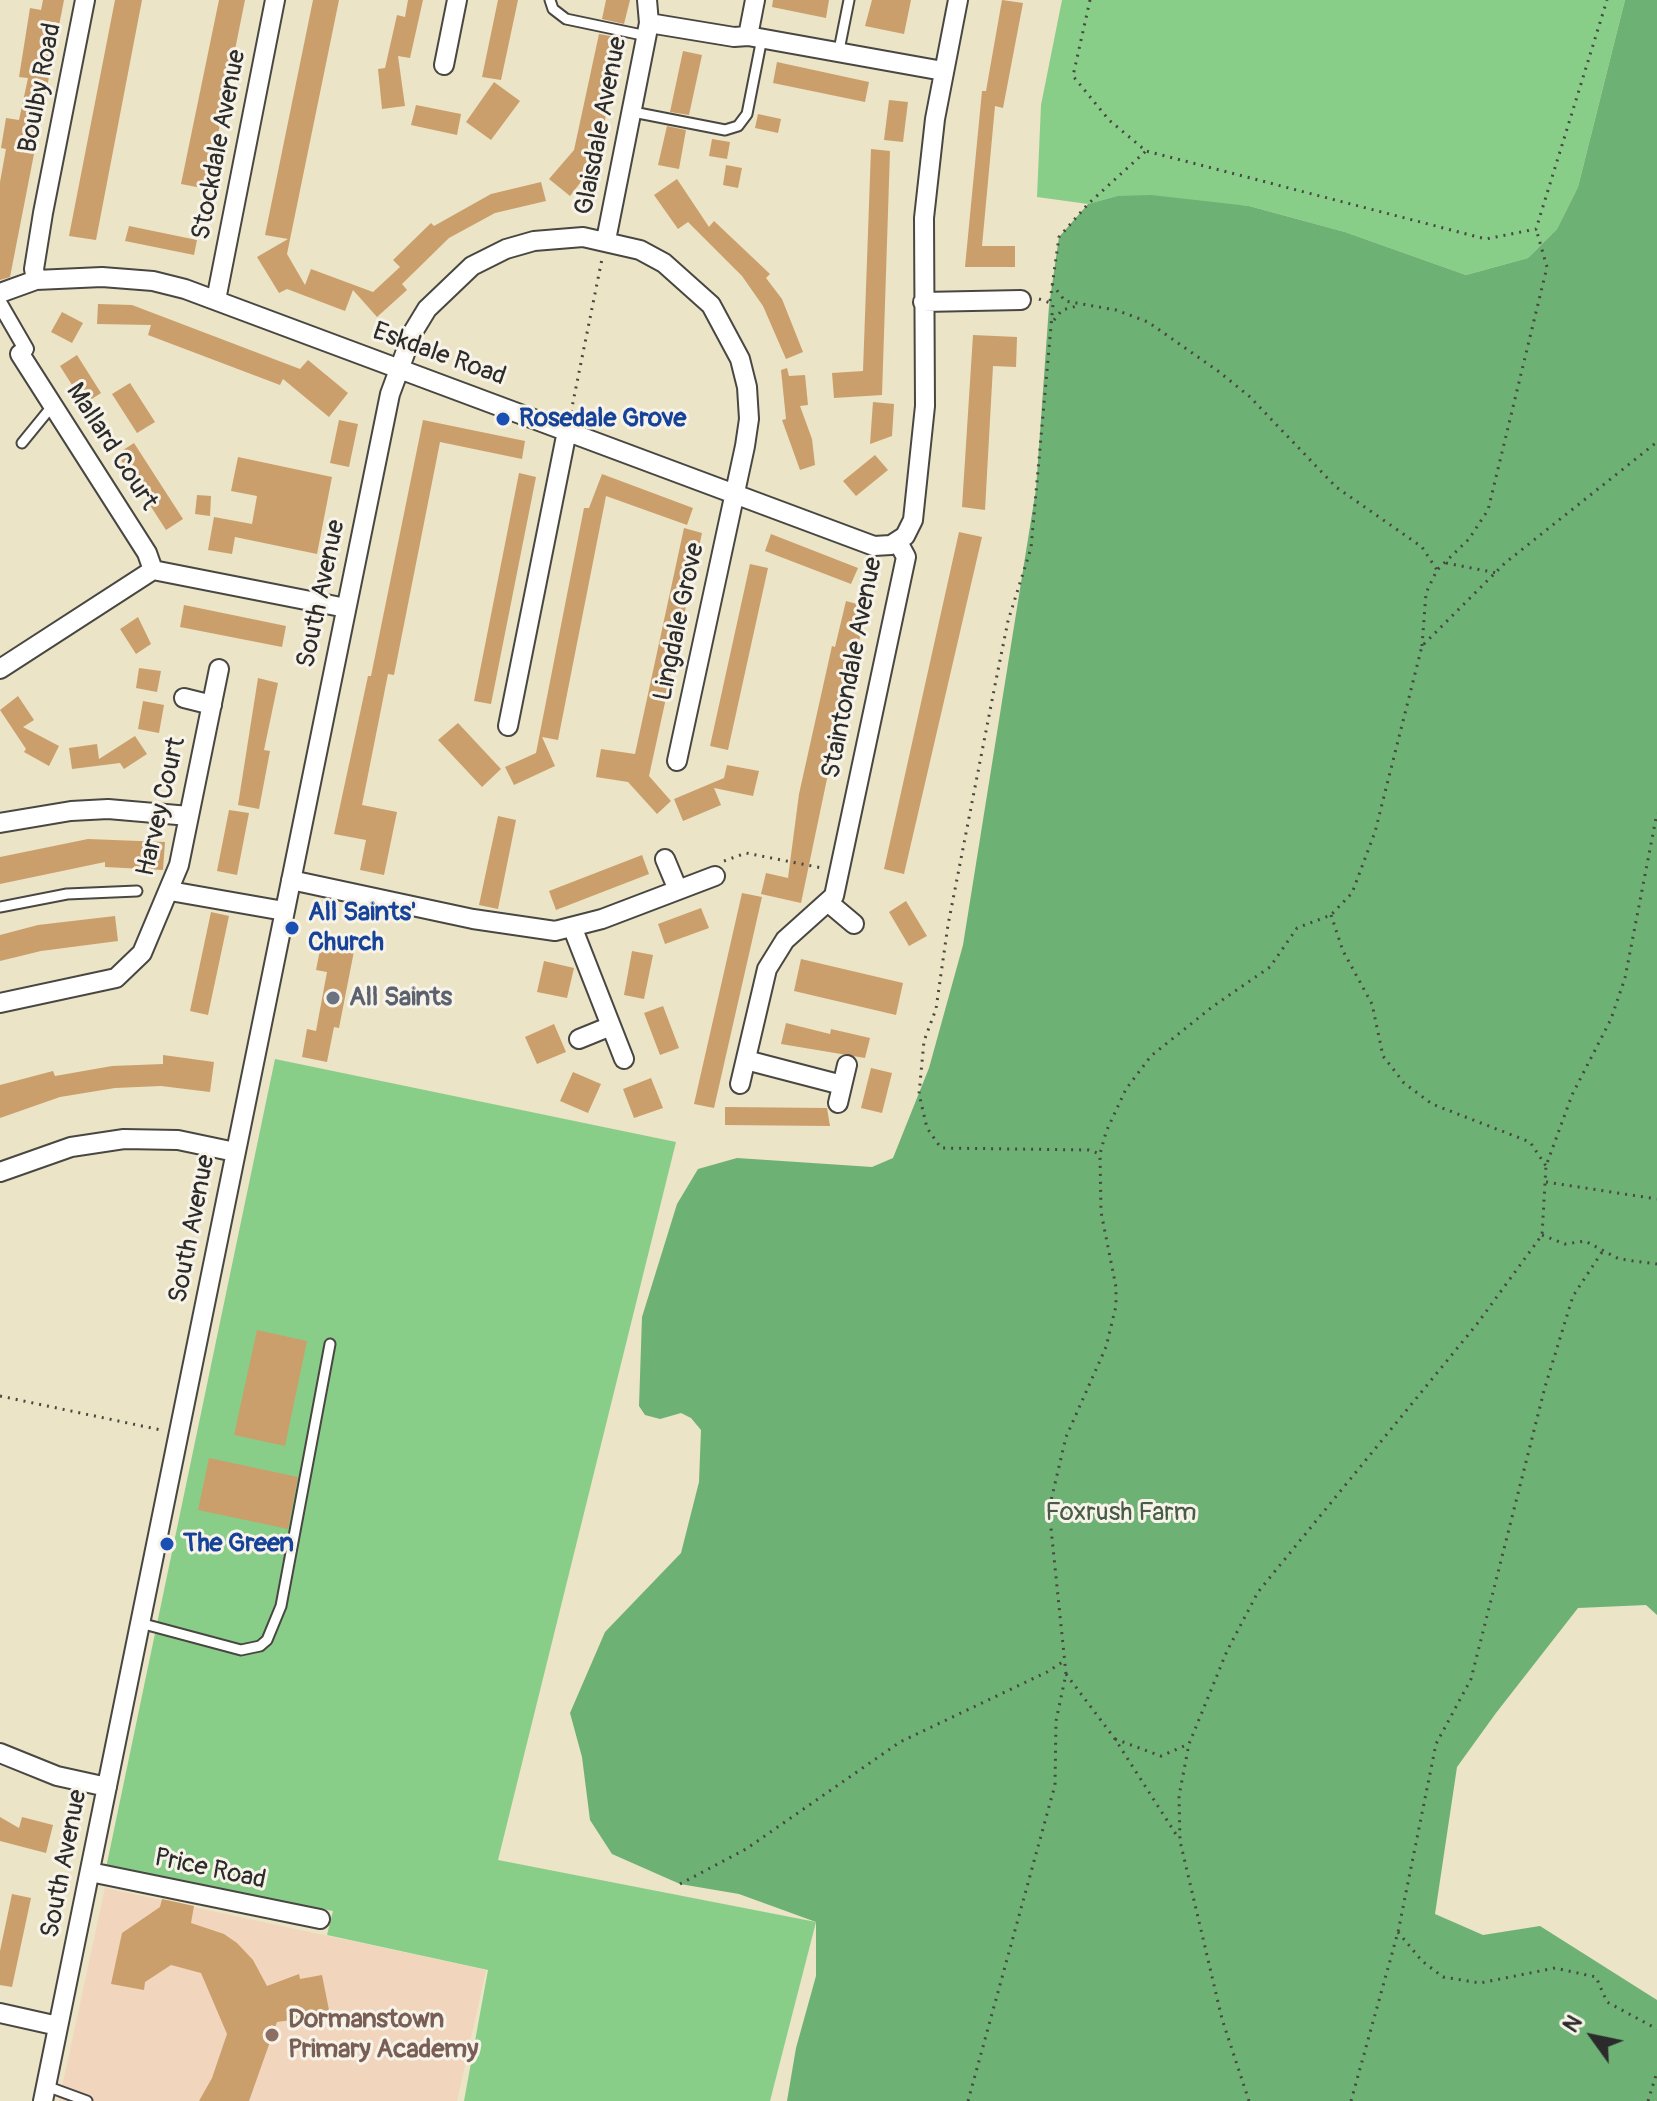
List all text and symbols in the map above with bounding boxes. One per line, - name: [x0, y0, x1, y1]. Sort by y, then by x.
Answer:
- street label: Boulby Road: [13, 21, 69, 155]
- street label: Glaisdale Avenue: [569, 34, 635, 218]
- street label: Stockdale Avenue: [186, 47, 254, 243]
- street label: Eskdale Road: [368, 317, 510, 393]
- street label: Mallard Court: [58, 378, 164, 516]
- place label: Rosedale Grove: [519, 403, 686, 435]
- marker: Rosedale Grove: [494, 410, 512, 428]
- street label: South Avenue: [291, 517, 353, 671]
- street label: Lingdale Grove: [648, 540, 712, 704]
- street label: Staintondale Avenue: [816, 555, 890, 781]
- street label: Harvey Court: [131, 734, 193, 880]
- place label: All Saints' Church: [308, 897, 416, 958]
- marker: All Saints' Church: [283, 919, 301, 937]
- place label: All Saints: [349, 982, 452, 1014]
- marker: All Saints: [324, 989, 342, 1007]
- street label: South Avenue: [163, 1152, 223, 1306]
- park label: Foxrush Farm: [1045, 1497, 1197, 1529]
- place label: The Green: [183, 1528, 294, 1560]
- marker: The Green: [158, 1535, 176, 1553]
- street label: South Avenue: [35, 1787, 95, 1941]
- street label: Price Road: [151, 1843, 269, 1897]
- north arrow: [1553, 1997, 1633, 2077]
- place label: Dormanstown Primary Academy: [288, 2004, 478, 2066]
- text: N: [1557, 2010, 1589, 2038]
- marker: Dormanstown Primary Academy: [263, 2026, 281, 2044]

